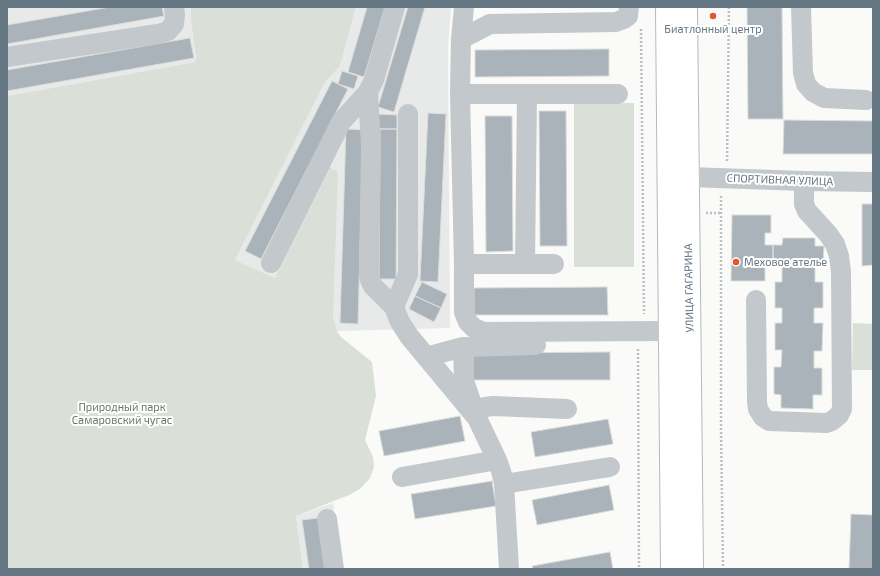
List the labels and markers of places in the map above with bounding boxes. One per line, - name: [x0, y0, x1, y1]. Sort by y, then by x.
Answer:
- marker: Биатлонный центр: [708, 11, 718, 21]
- place label: Биатлонный центр: [664, 22, 762, 36]
- place label: Меховое ателье: [744, 255, 827, 269]
- marker: Меховое ателье: [731, 257, 741, 267]

